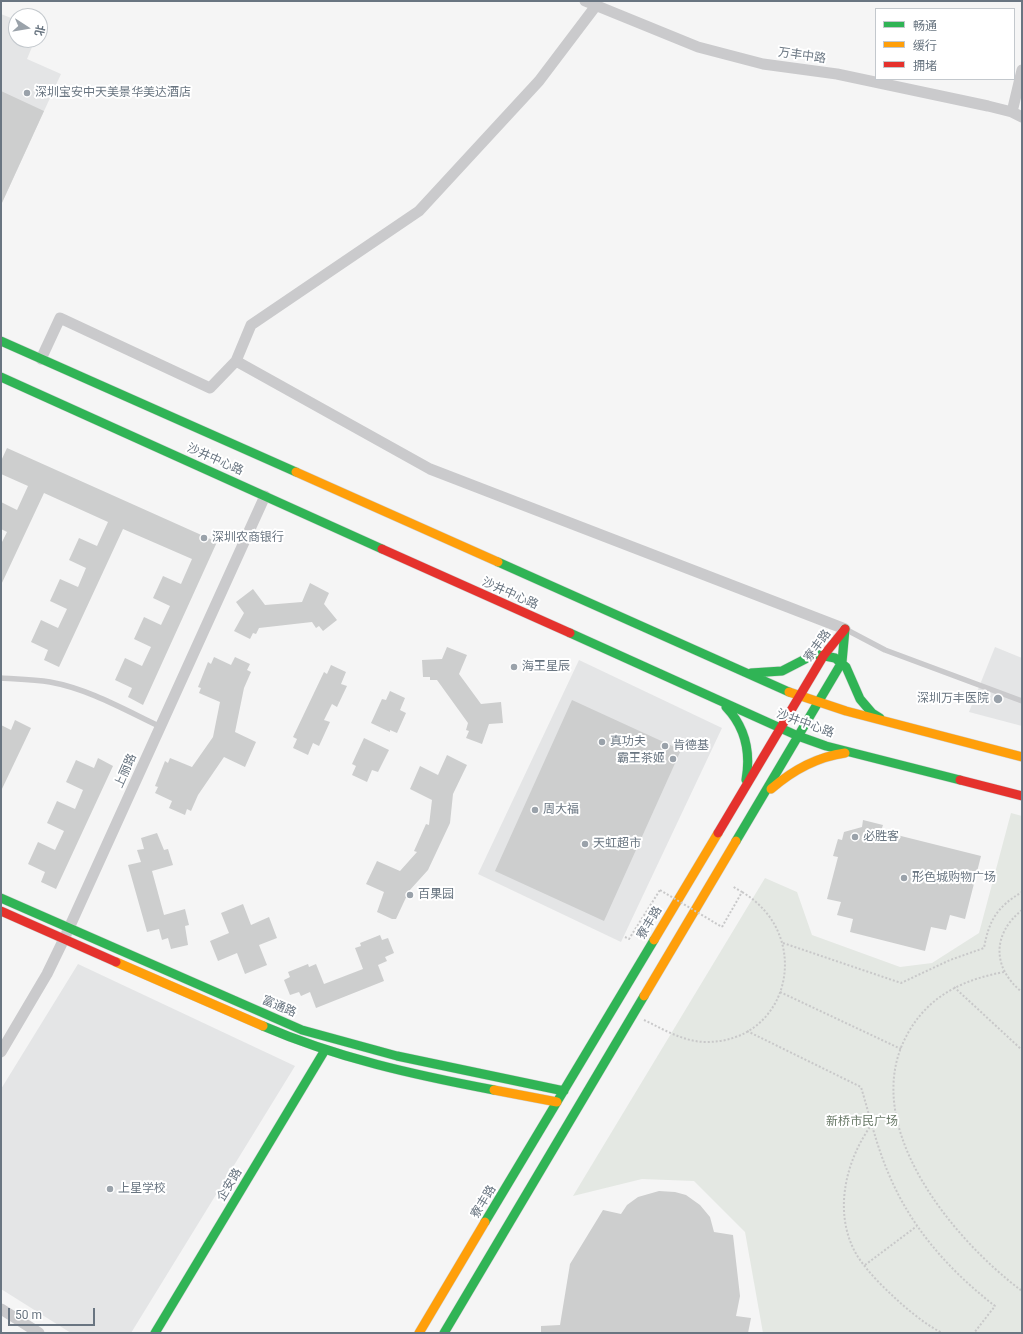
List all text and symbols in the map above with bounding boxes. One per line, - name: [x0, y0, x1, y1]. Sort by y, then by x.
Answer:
- north arrow: [8, 8, 48, 48]
- legend: [875, 8, 1015, 80]
- text: 畅通: [913, 19, 937, 33]
- text: 北: [32, 24, 47, 37]
- text: 缓行: [913, 39, 937, 53]
- street label: 万丰中路: [777, 46, 827, 66]
- text: 拥堵: [913, 59, 937, 73]
- place label: 深圳宝安中天美景华美达酒店: [35, 86, 191, 100]
- marker: 深圳宝安中天美景华美达酒店: [22, 88, 32, 98]
- street label: 沙井中心路: [185, 441, 245, 479]
- place label: 深圳农商银行: [212, 531, 284, 545]
- marker: 深圳农商银行: [199, 533, 209, 543]
- street label: 沙井中心路: [480, 575, 540, 613]
- street label: 寮丰路: [802, 627, 834, 665]
- place label: 海王星辰: [522, 660, 570, 674]
- marker: 海王星辰: [509, 662, 519, 672]
- place label: 深圳万丰医院: [917, 692, 989, 706]
- marker: 深圳万丰医院: [992, 693, 1004, 705]
- street label: 沙井中心路: [774, 707, 836, 741]
- place label: 真功夫: [610, 735, 646, 749]
- marker: 真功夫: [597, 737, 607, 747]
- place label: 肯德基: [673, 739, 709, 753]
- marker: 肯德基: [660, 741, 670, 751]
- street label: 上丽路: [112, 752, 140, 790]
- place label: 霸王茶姬: [617, 752, 665, 766]
- marker: 霸王茶姬: [668, 754, 678, 764]
- place label: 周大福: [543, 803, 579, 817]
- marker: 周大福: [530, 805, 540, 815]
- place label: 必胜客: [863, 830, 899, 844]
- marker: 必胜客: [850, 832, 860, 842]
- place label: 天虹超市: [593, 837, 641, 851]
- marker: 天虹超市: [580, 839, 590, 849]
- place label: 形色城购物广场: [912, 871, 996, 885]
- marker: 形色城购物广场: [899, 873, 909, 883]
- place label: 百果园: [418, 888, 454, 902]
- marker: 百果园: [405, 890, 415, 900]
- street label: 寮丰路: [635, 904, 665, 942]
- street label: 富通路: [260, 993, 298, 1021]
- park label: 新桥市民广场: [826, 1115, 898, 1129]
- street label: 企安路: [215, 1166, 245, 1204]
- place label: 上星学校: [118, 1182, 166, 1196]
- street label: 寮丰路: [469, 1183, 499, 1221]
- marker: 上星学校: [105, 1184, 115, 1194]
- scale bar: [10, 1300, 97, 1326]
- text: 50 m: [15, 1308, 42, 1322]

